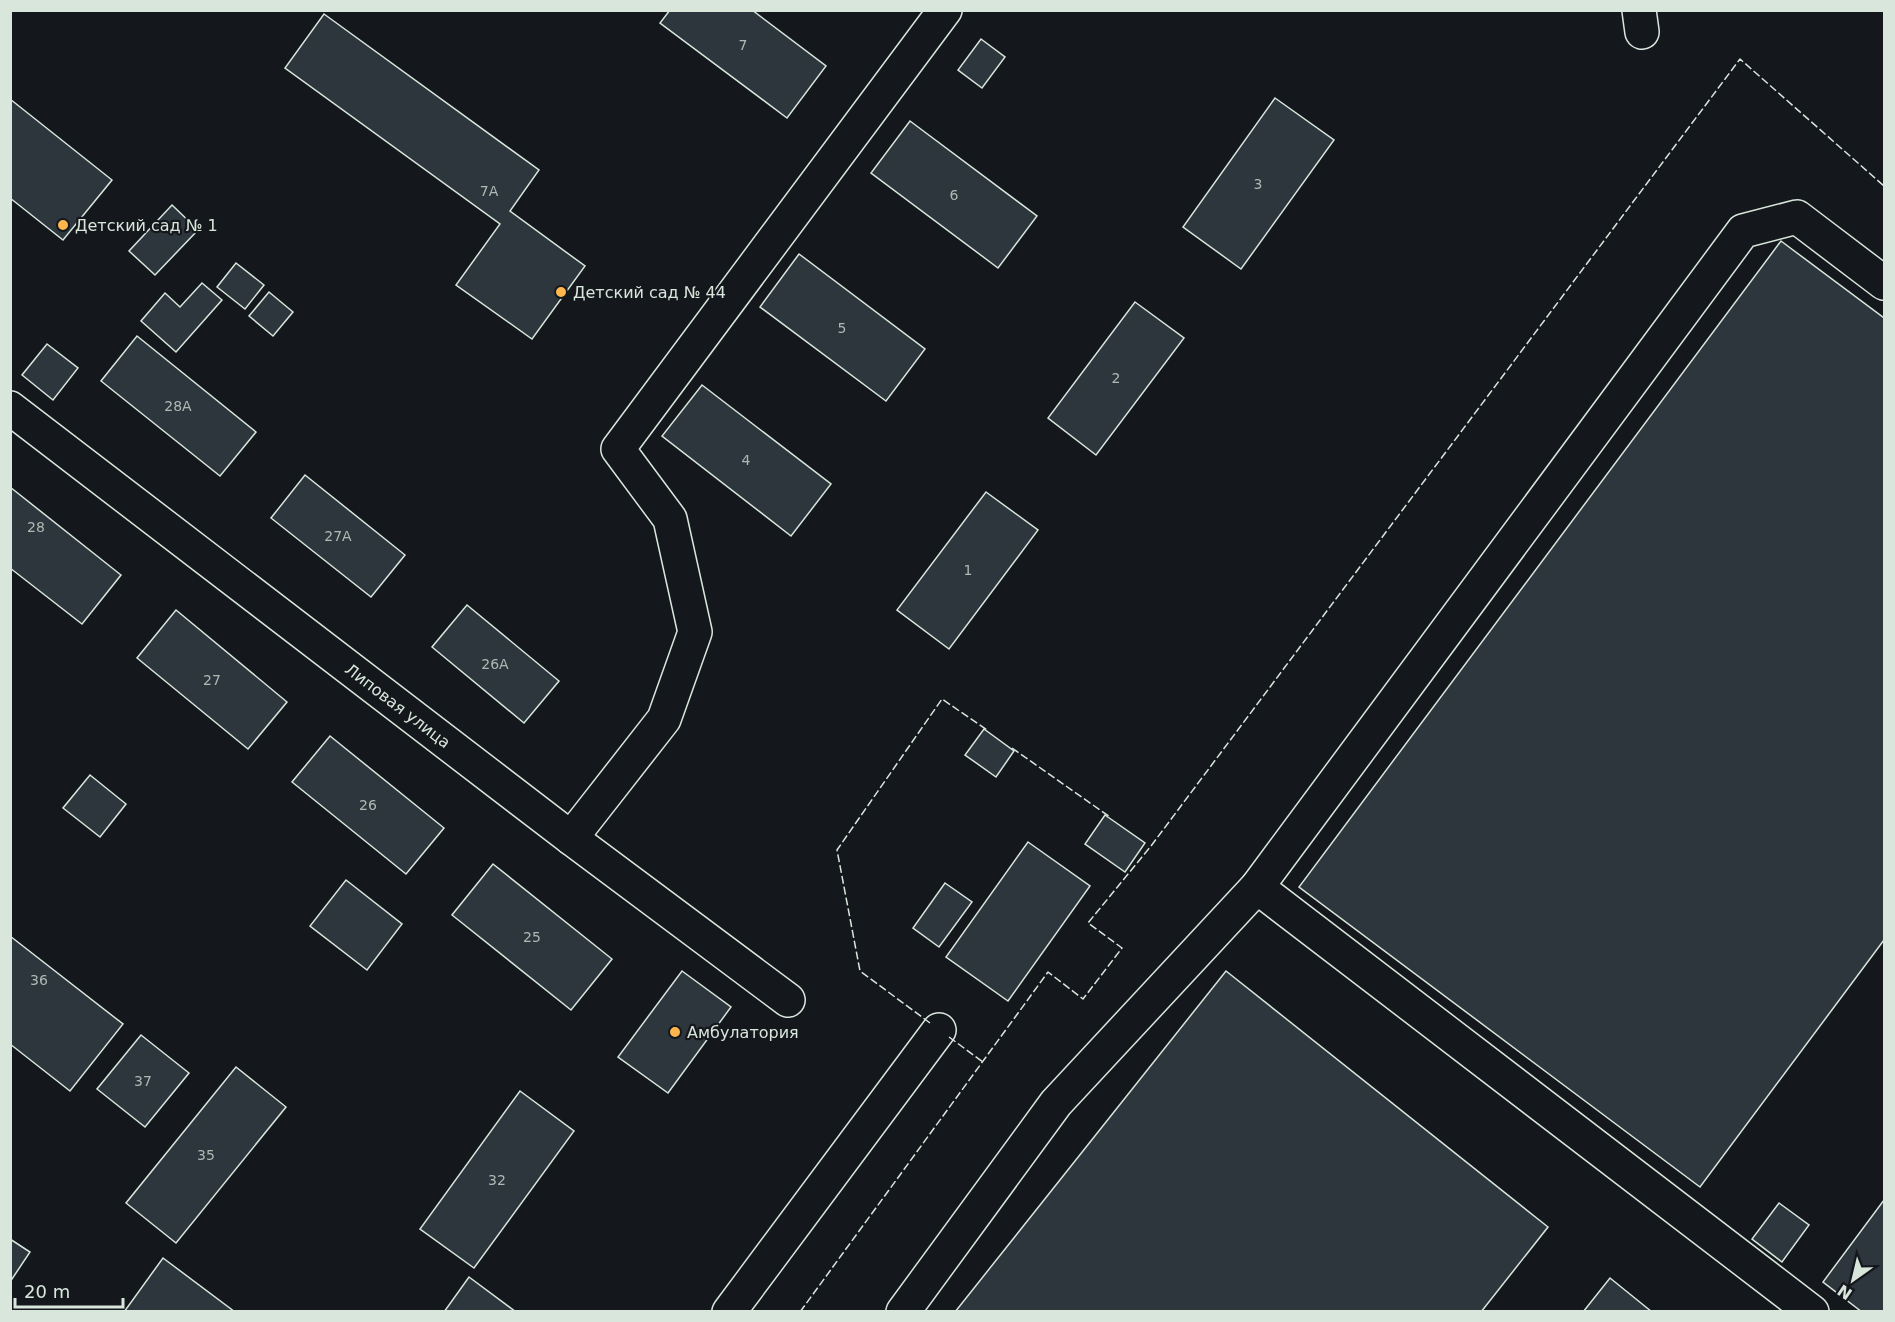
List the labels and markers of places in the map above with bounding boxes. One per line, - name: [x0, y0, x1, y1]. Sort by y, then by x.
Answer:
- place label: Детский сад № 1: [75, 216, 218, 235]
- marker: Детский сад № 1: [56, 218, 70, 232]
- place label: Детский сад № 44: [573, 283, 726, 302]
- marker: Детский сад № 44: [554, 285, 568, 299]
- place label: Амбулатория: [687, 1023, 799, 1042]
- marker: Амбулатория: [668, 1025, 682, 1039]

